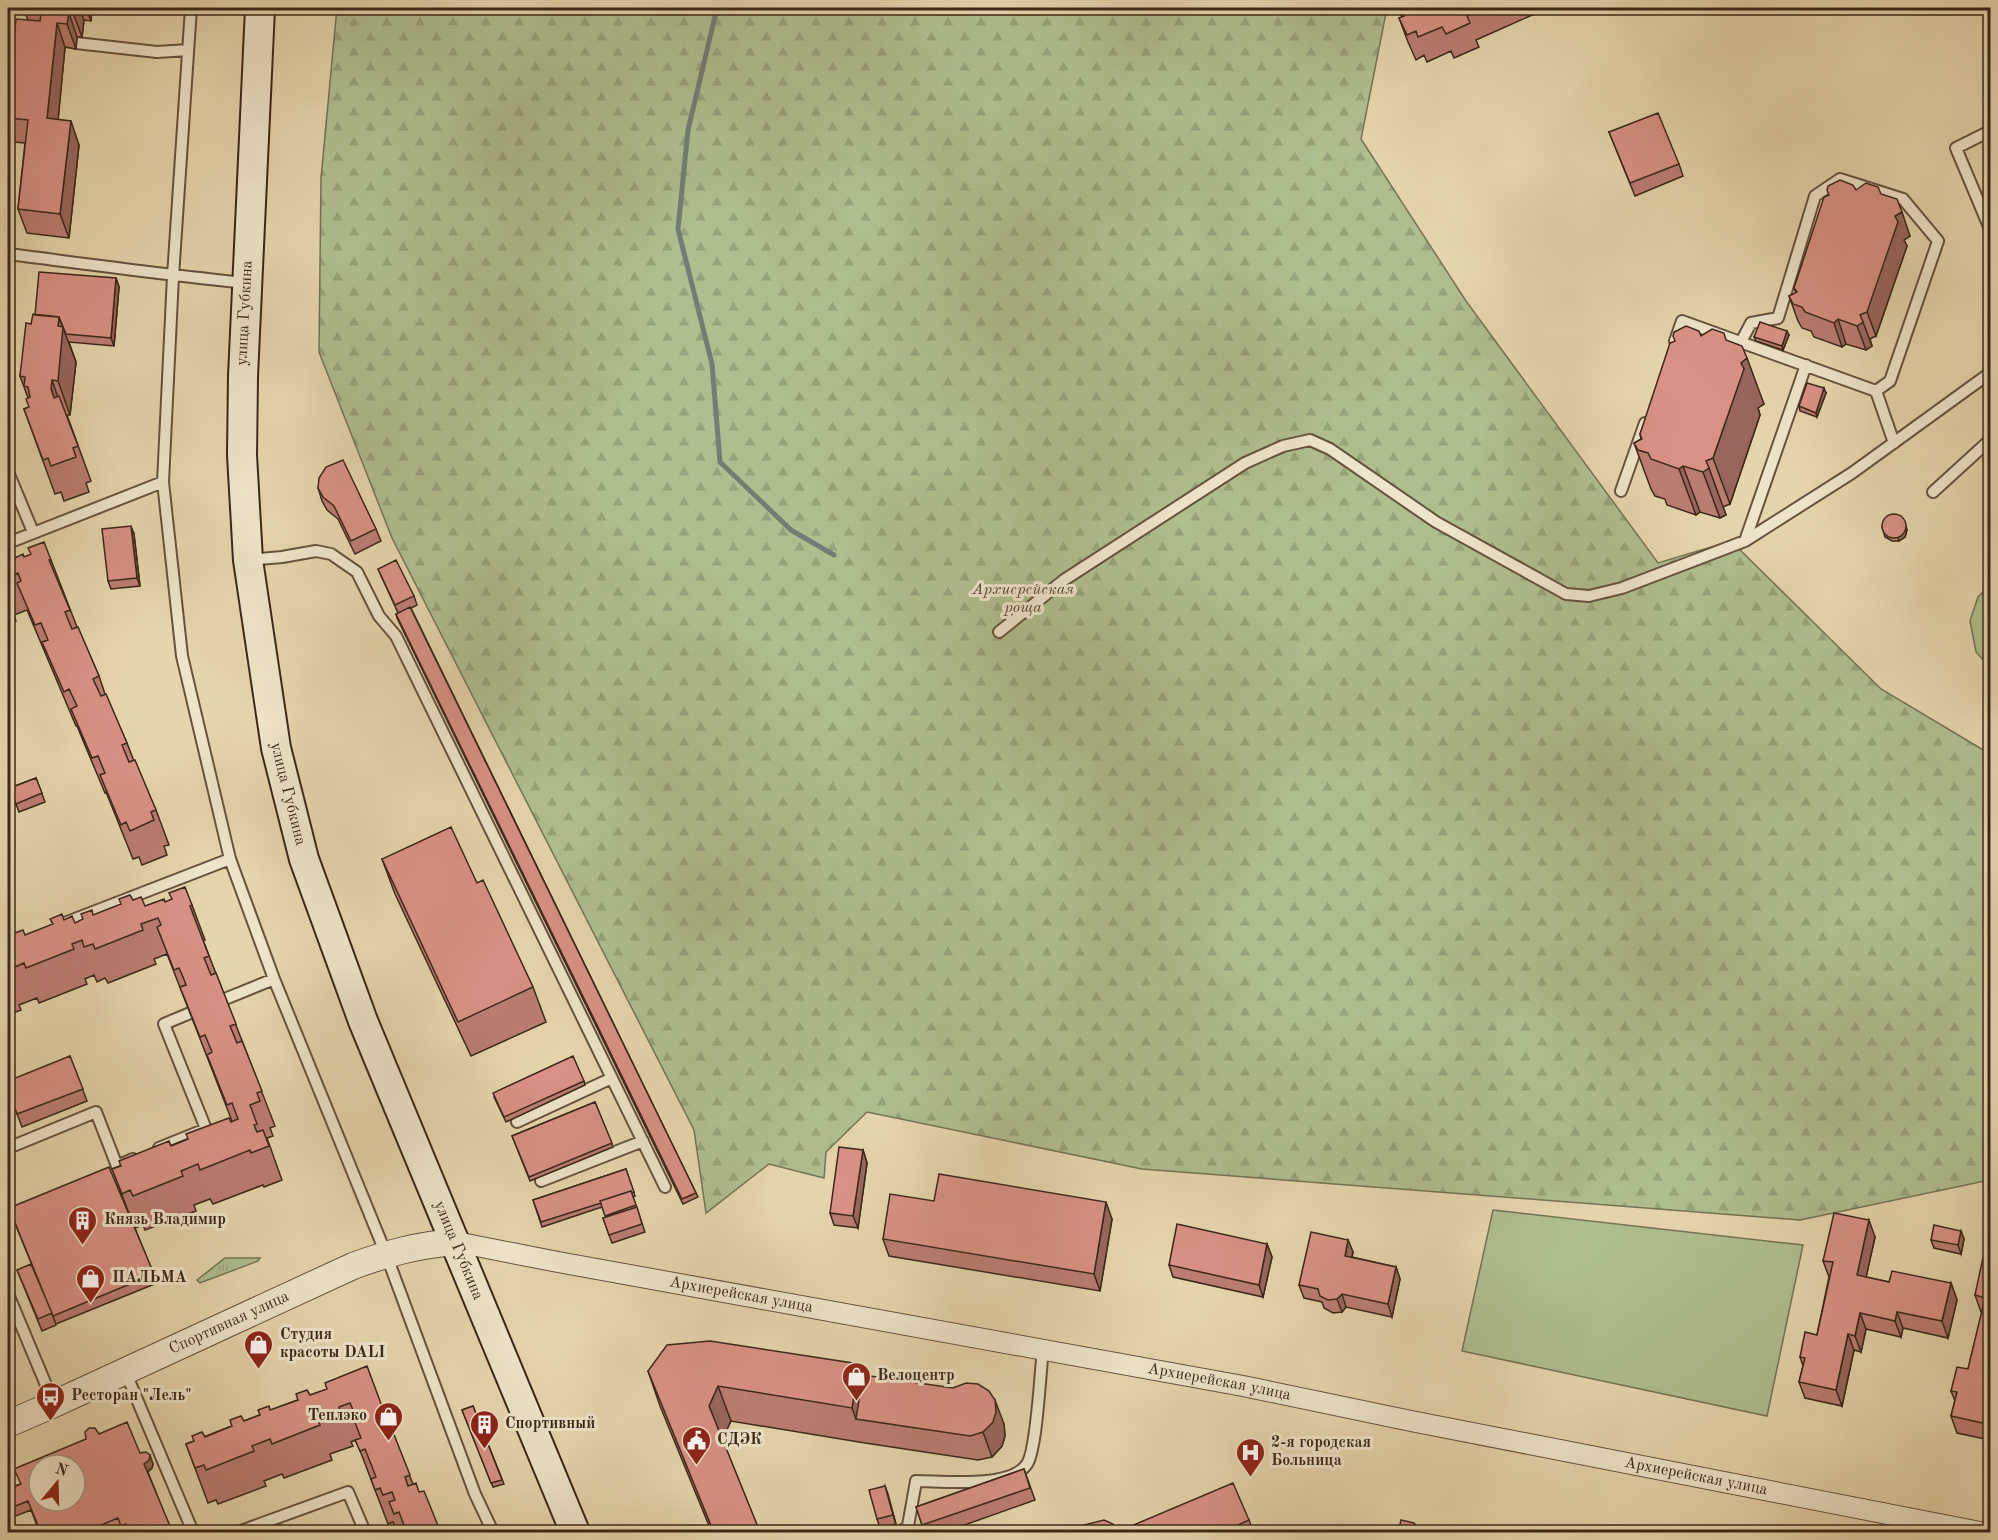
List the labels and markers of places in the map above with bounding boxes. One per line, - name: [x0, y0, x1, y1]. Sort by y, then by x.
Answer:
- building icon: Князь Владимир: [67, 1204, 99, 1246]
- place label: Князь Владимир: [104, 1212, 226, 1228]
- shop icon: ПАЛЬМА: [75, 1262, 107, 1304]
- place label: ПАЛЬМА: [112, 1270, 187, 1286]
- place label: Студия красоты DALI: [280, 1327, 385, 1361]
- shop icon: Студия красоты DALI: [243, 1328, 275, 1370]
- shop icon: Велоцентр: [840, 1360, 872, 1402]
- place label: Велоцентр: [877, 1368, 955, 1384]
- bus stop icon: Ресторан "Лель": [34, 1380, 66, 1422]
- place label: Ресторан "Лель": [71, 1388, 191, 1404]
- shop icon: Теплэко: [372, 1400, 404, 1442]
- place label: Теплэко: [308, 1408, 367, 1424]
- building icon: Спортивный: [468, 1408, 500, 1450]
- place label: Спортивный: [505, 1416, 595, 1432]
- public building icon: СДЭК: [680, 1424, 712, 1466]
- place label: СДЭК: [717, 1432, 762, 1448]
- place label: 2-я городская Больница: [1271, 1435, 1371, 1469]
- hospital icon: 2-я городская Больница: [1234, 1436, 1266, 1478]

